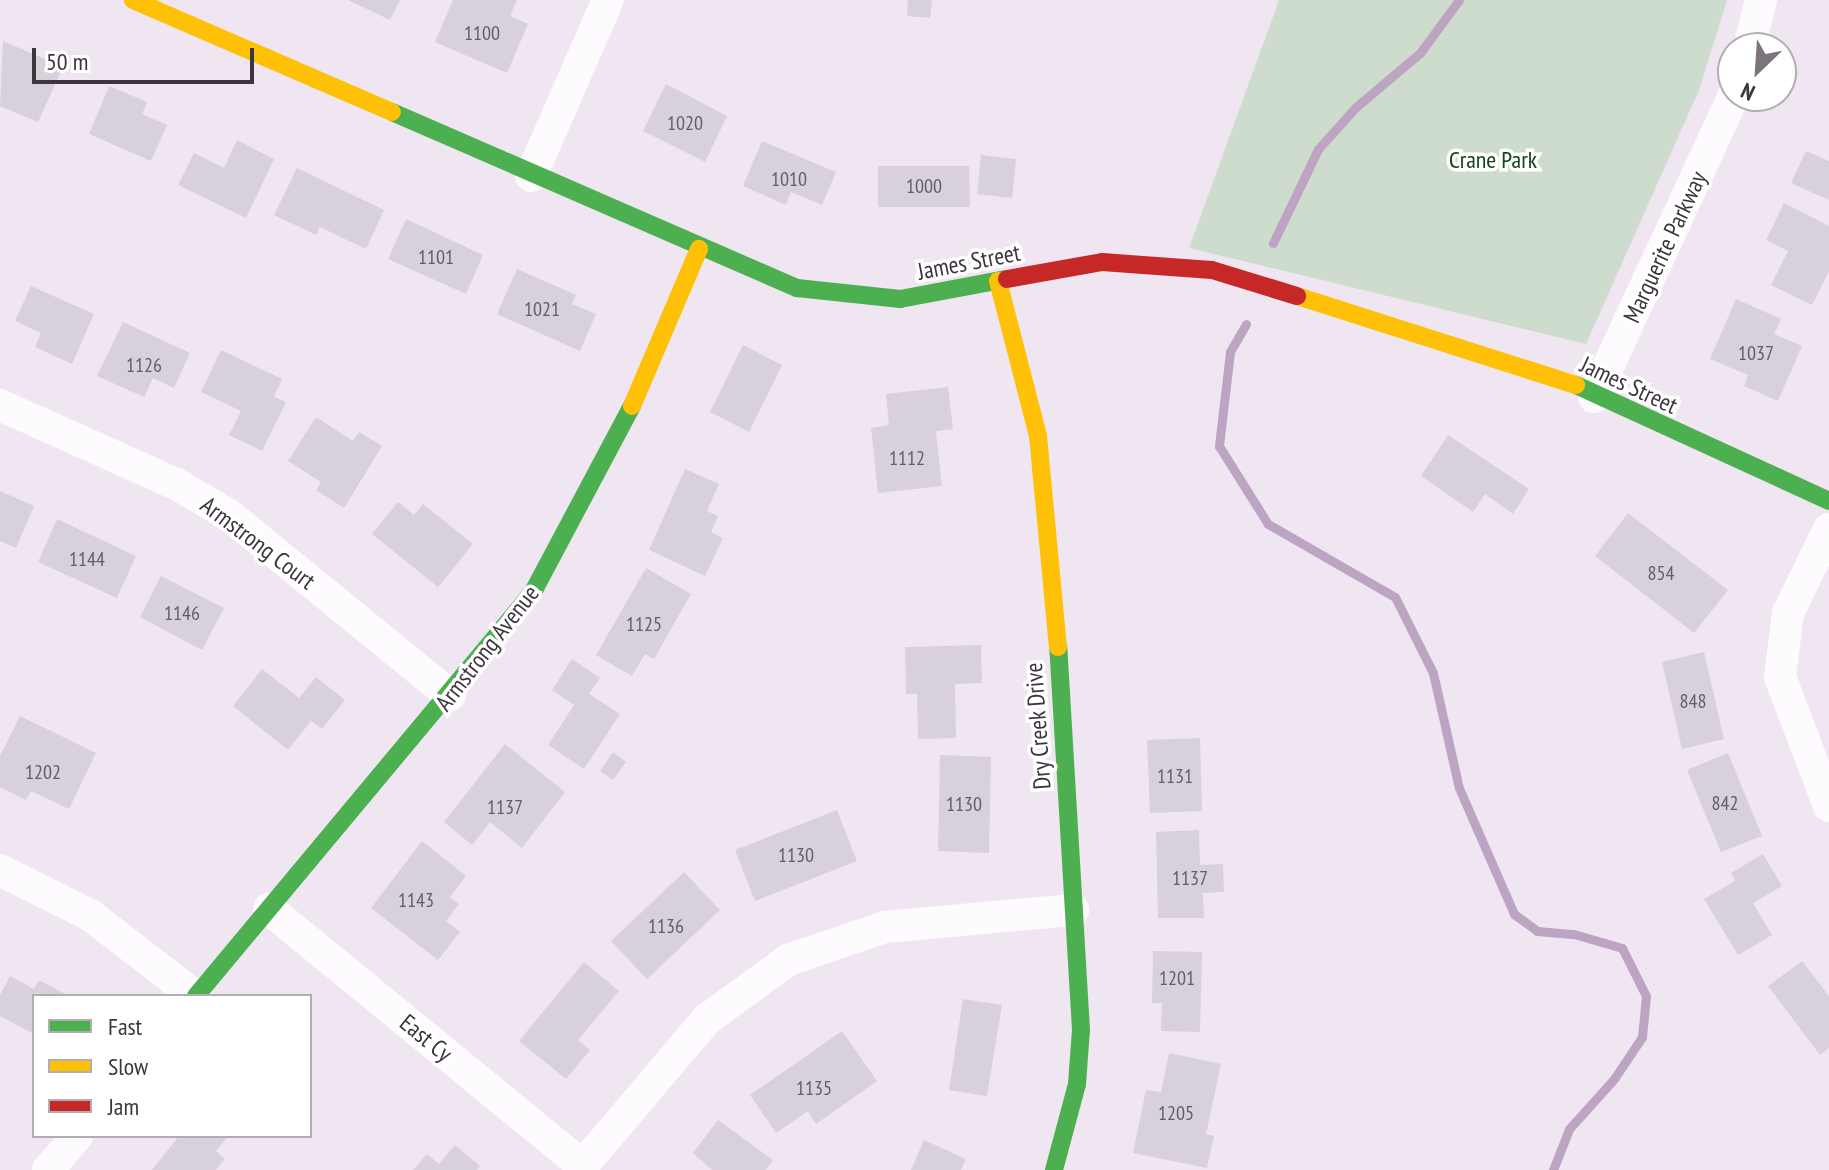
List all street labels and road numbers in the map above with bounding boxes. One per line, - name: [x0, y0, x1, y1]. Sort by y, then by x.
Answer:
- street label: Marguerite Parkway: [1617, 167, 1713, 327]
- street label: James Street: [915, 238, 1023, 286]
- street label: James Street: [1576, 350, 1682, 420]
- street label: Armstrong Court: [195, 491, 321, 595]
- street label: Armstrong Avenue: [429, 579, 545, 717]
- street label: Dry Creek Drive: [1019, 661, 1057, 791]
- street label: East Cy: [394, 1008, 458, 1068]

